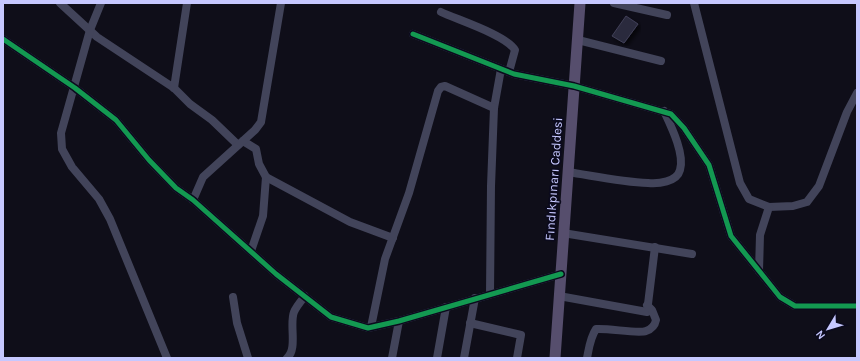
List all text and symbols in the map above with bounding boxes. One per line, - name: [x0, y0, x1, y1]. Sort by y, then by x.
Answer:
- street label: Fındıkpınarı Caddesi: [542, 117, 565, 241]
- north arrow: [808, 309, 848, 349]
- text: N: [813, 328, 828, 342]

